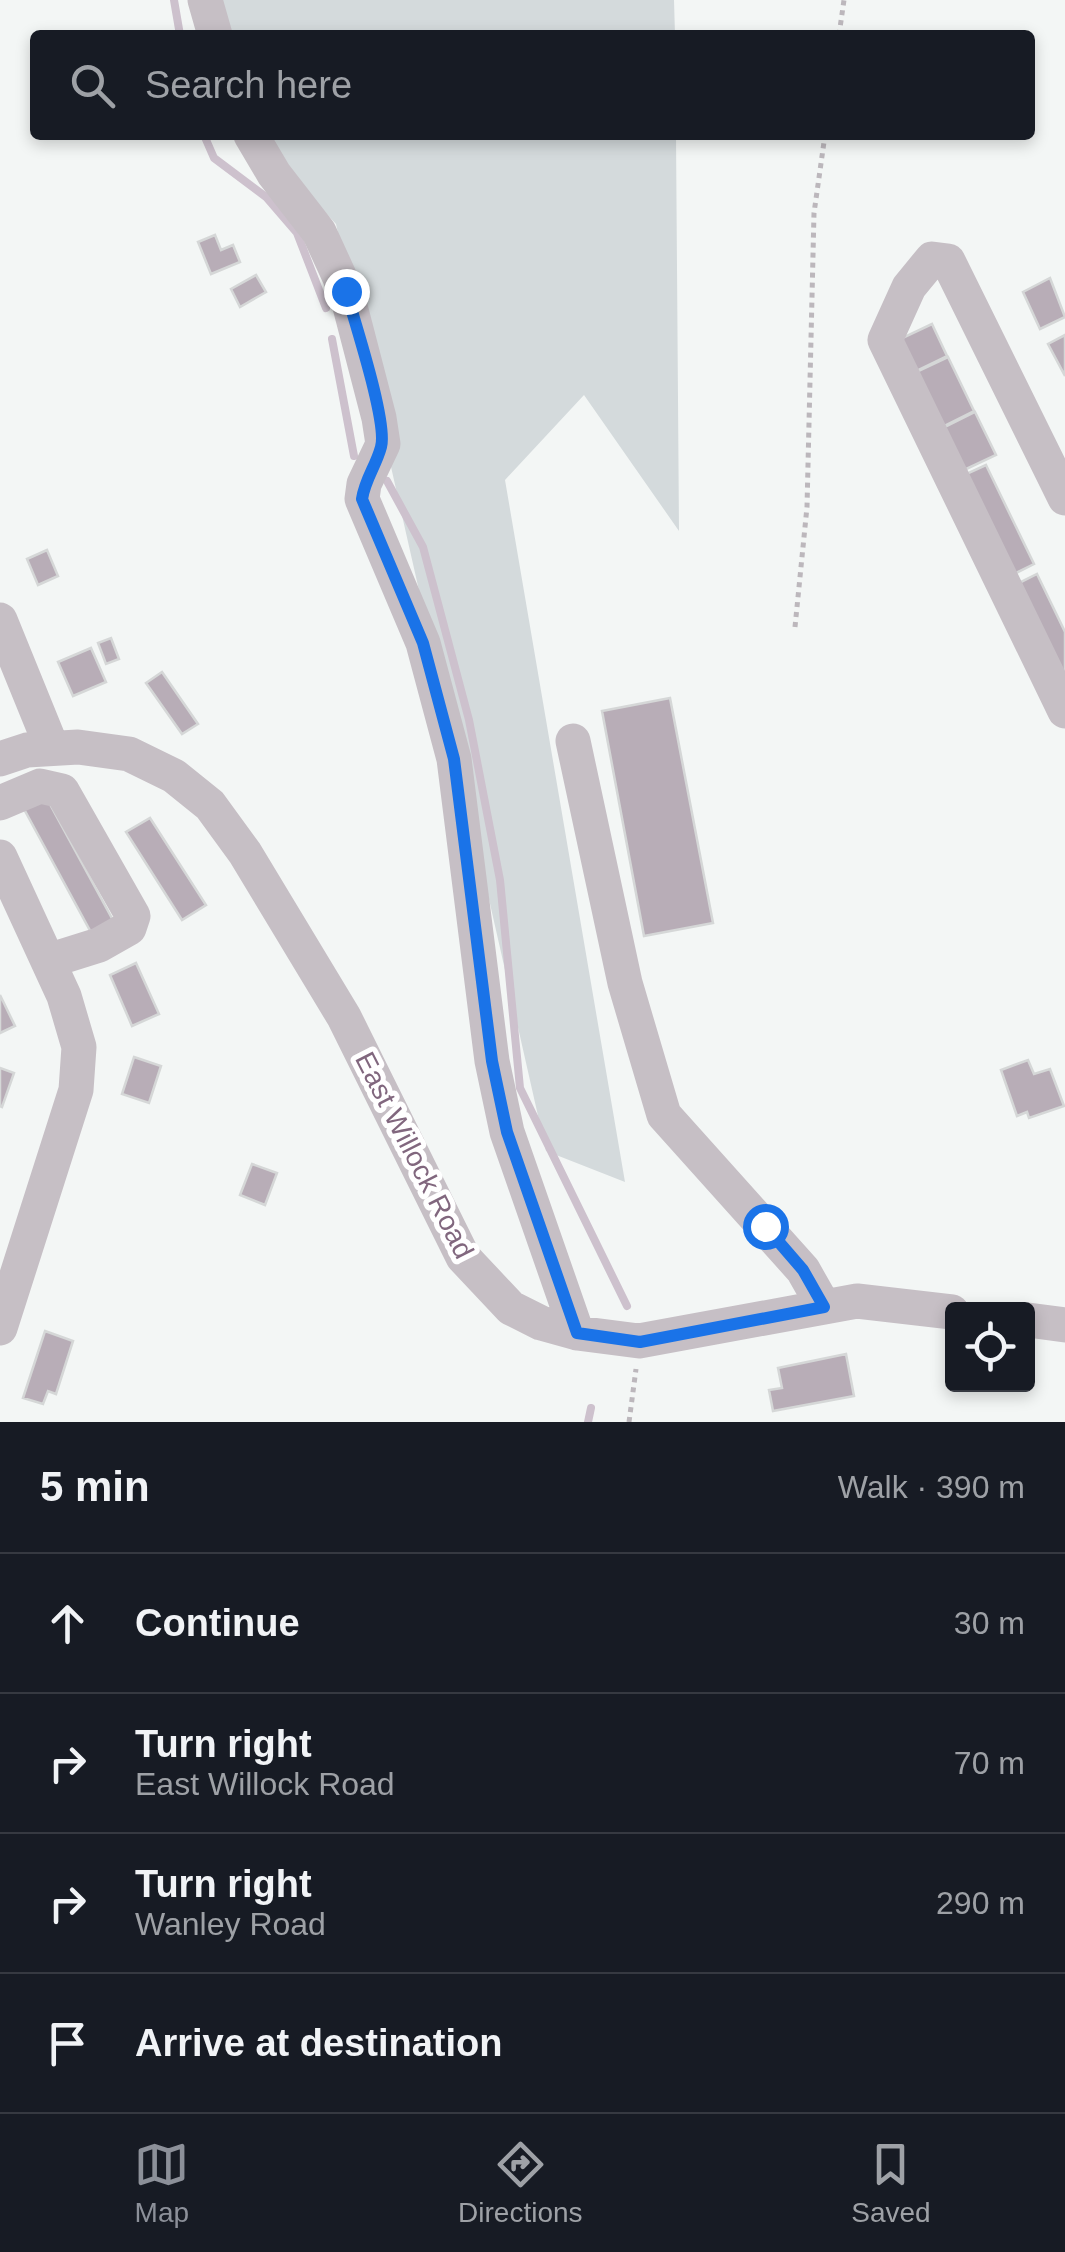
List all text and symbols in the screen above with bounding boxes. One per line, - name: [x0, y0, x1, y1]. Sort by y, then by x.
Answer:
- search box: [30, 30, 1035, 140]
- icon: search: [65, 58, 120, 113]
- text: Search here: [145, 64, 352, 106]
- route end: [324, 269, 370, 315]
- street label: East Willock Road: [349, 1047, 480, 1263]
- route start: [743, 1204, 789, 1250]
- map controls: [945, 1302, 1035, 1392]
- button: locate: [945, 1302, 1035, 1392]
- text: 5 min: [40, 1463, 150, 1510]
- text: Walk · 390 m: [838, 1469, 1025, 1505]
- icon: ahead: [40, 1596, 95, 1651]
- text: Continue: [135, 1602, 300, 1644]
- text: 30 m: [954, 1605, 1025, 1641]
- text: Turn right: [135, 1723, 312, 1765]
- icon: right: [40, 1736, 95, 1791]
- text: 70 m: [954, 1745, 1025, 1781]
- text: East Willock Road: [135, 1766, 395, 1802]
- text: Turn right: [135, 1863, 312, 1905]
- icon: right: [40, 1876, 95, 1931]
- text: 290 m: [936, 1885, 1025, 1921]
- text: Wanley Road: [135, 1906, 326, 1942]
- icon: arrive: [40, 2016, 95, 2071]
- text: Arrive at destination: [135, 2022, 502, 2064]
- tab: Map: [134, 2137, 189, 2229]
- tab: Directions: [458, 2137, 583, 2229]
- tab: Saved: [851, 2137, 931, 2229]

